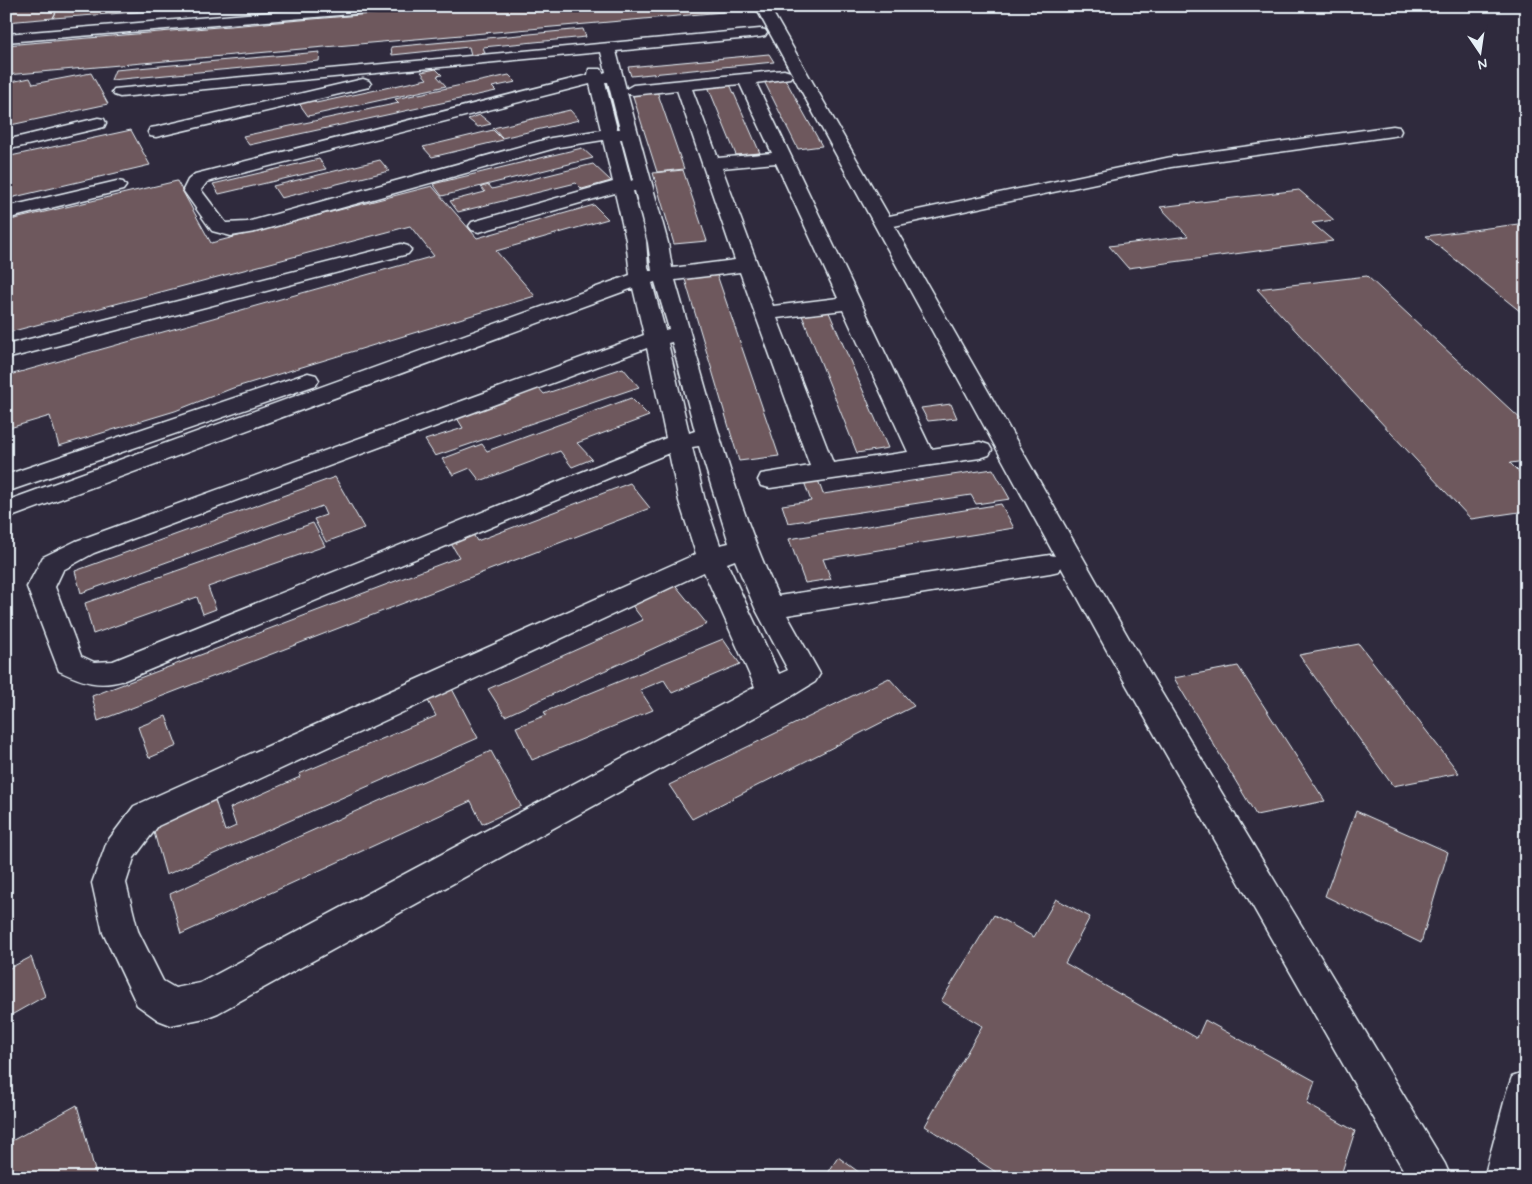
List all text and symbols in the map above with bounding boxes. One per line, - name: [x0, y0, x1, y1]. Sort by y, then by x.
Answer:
- north arrow: [1454, 28, 1504, 78]
- text: N: [1476, 54, 1489, 74]

